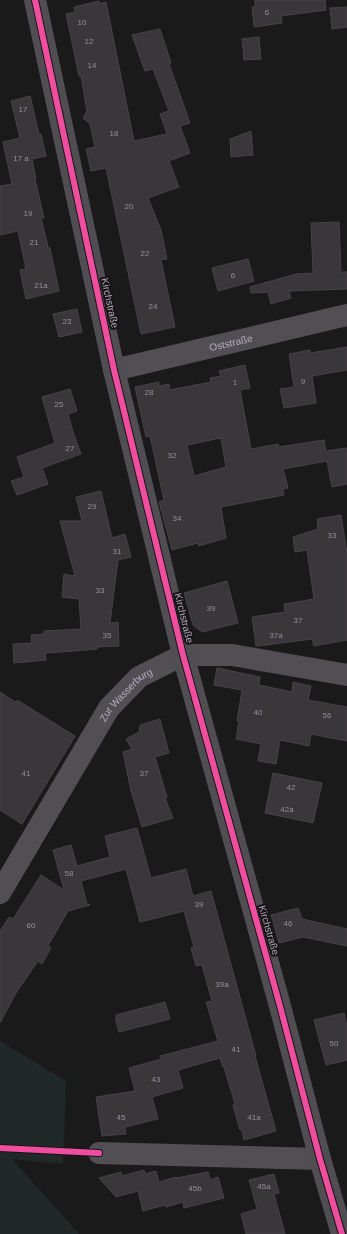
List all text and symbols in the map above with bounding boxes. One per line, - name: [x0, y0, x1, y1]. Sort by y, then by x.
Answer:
- house number: 6: [265, 8, 270, 17]
- house number: 10: [78, 18, 87, 27]
- house number: 12: [85, 37, 94, 46]
- house number: 14: [88, 61, 97, 70]
- house number: 17: [19, 105, 28, 114]
- house number: 18: [110, 129, 119, 138]
- house number: 17 a: [13, 154, 29, 163]
- house number: 20: [125, 202, 134, 211]
- house number: 19: [24, 209, 33, 218]
- house number: 21: [30, 238, 39, 247]
- house number: 22: [141, 249, 150, 258]
- house number: 6: [231, 271, 236, 280]
- street label: Kirchstraße: [99, 277, 121, 330]
- house number: 21a: [34, 281, 48, 290]
- house number: 24: [149, 302, 158, 311]
- house number: 23: [63, 317, 72, 326]
- street label: Oststraße: [208, 332, 254, 353]
- house number: 9: [301, 377, 306, 386]
- house number: 1: [233, 378, 238, 387]
- house number: 28: [145, 388, 154, 397]
- house number: 25: [55, 400, 64, 409]
- house number: 27: [66, 444, 75, 453]
- house number: 32: [168, 451, 177, 460]
- house number: 29: [88, 502, 97, 511]
- house number: 34: [173, 514, 182, 523]
- house number: 33: [328, 531, 337, 540]
- house number: 31: [113, 547, 122, 556]
- house number: 33: [96, 586, 105, 595]
- street label: Kirchstraße: [172, 592, 196, 645]
- house number: 39: [207, 604, 216, 613]
- house number: 37: [294, 616, 303, 625]
- house number: 35: [103, 631, 112, 640]
- house number: 37a: [269, 631, 283, 640]
- street label: Zur Wasserburg: [97, 666, 154, 723]
- house number: 40: [254, 708, 263, 717]
- house number: 56: [323, 711, 332, 720]
- house number: 41: [22, 769, 31, 778]
- house number: 37: [140, 769, 149, 778]
- house number: 42: [287, 783, 296, 792]
- house number: 42a: [280, 805, 294, 814]
- house number: 58: [65, 869, 74, 878]
- house number: 39: [195, 900, 204, 909]
- street label: Kirchstraße: [257, 904, 281, 957]
- house number: 46: [284, 919, 293, 928]
- house number: 60: [27, 921, 36, 930]
- house number: 39a: [215, 980, 229, 989]
- house number: 50: [330, 1039, 339, 1048]
- house number: 41: [232, 1045, 241, 1054]
- house number: 43: [152, 1075, 161, 1084]
- house number: 45: [117, 1113, 126, 1122]
- house number: 41a: [247, 1113, 261, 1122]
- house number: 45a: [257, 1182, 271, 1191]
- house number: 45b: [188, 1184, 202, 1193]

